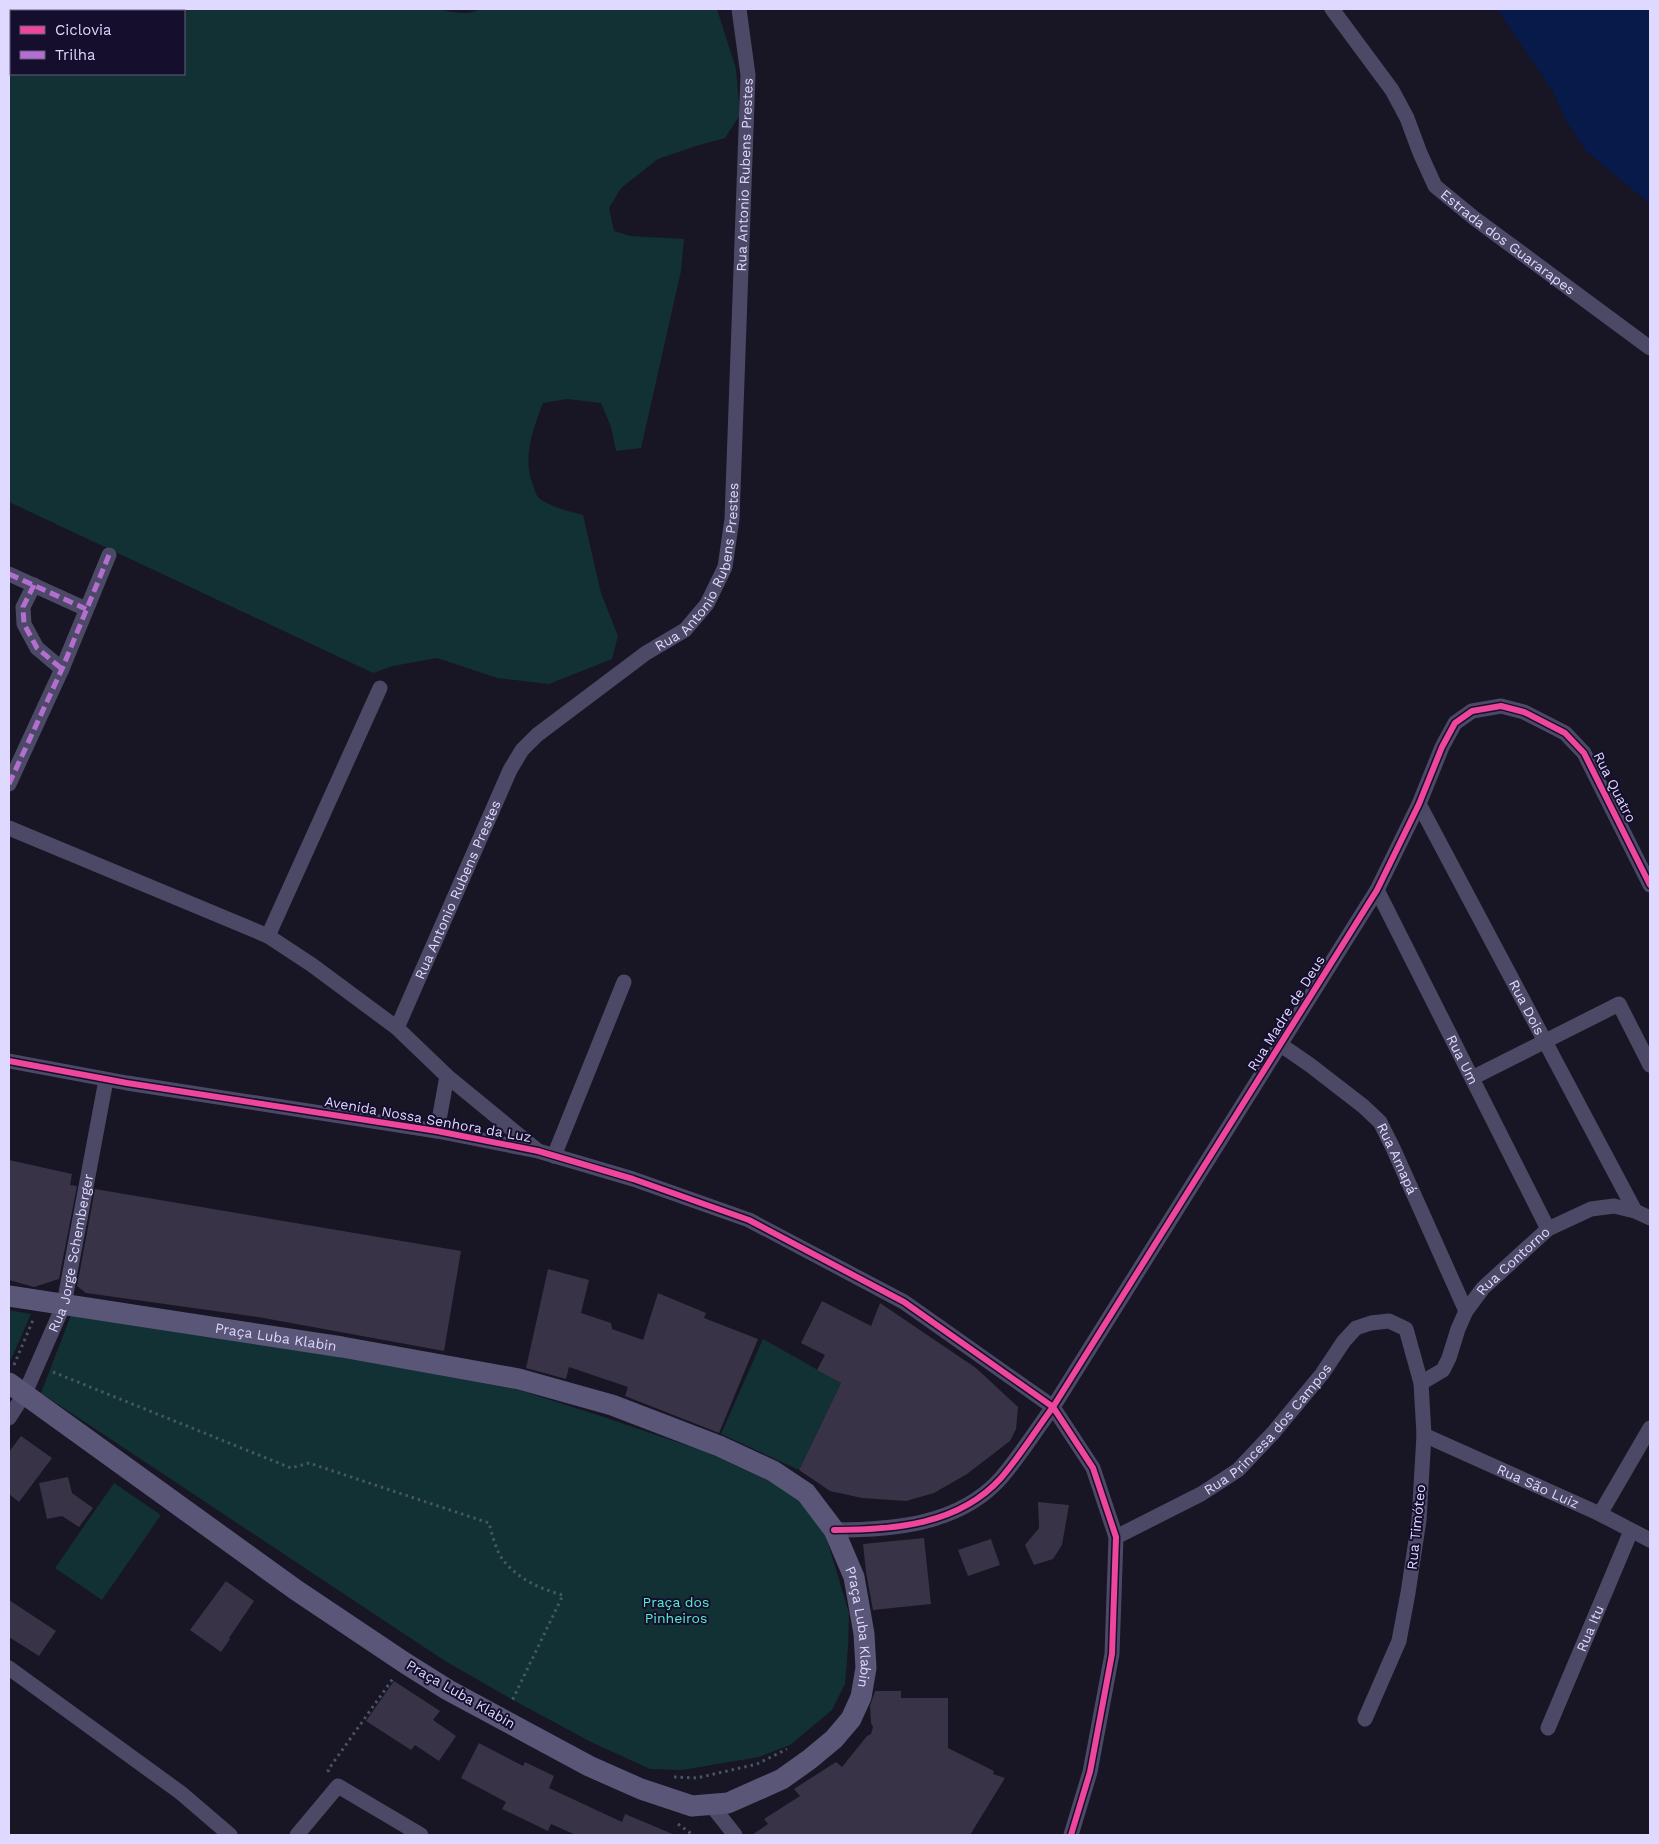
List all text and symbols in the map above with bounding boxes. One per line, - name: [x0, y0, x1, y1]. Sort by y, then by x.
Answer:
- legend: [10, 10, 185, 75]
- text: Ciclovia: [55, 21, 112, 39]
- text: Trilha: [55, 46, 96, 64]
- street label: Rua Antonio Rubens Prestes: [733, 78, 756, 272]
- street label: Estrada dos Guararapes: [1437, 186, 1578, 298]
- street label: Rua Antonio Rubens Prestes: [652, 482, 741, 654]
- street label: Rua Quatro: [1590, 749, 1640, 825]
- street label: Rua Antonio Rubens Prestes: [411, 798, 504, 982]
- street label: Rua Madre de Deus: [1244, 952, 1328, 1074]
- street label: Rua Dois: [1506, 977, 1548, 1037]
- street label: Rua Um: [1443, 1032, 1482, 1087]
- street label: Avenida Nossa Senhora da Luz: [323, 1093, 533, 1145]
- street label: Rua Amapá: [1374, 1120, 1421, 1197]
- street label: Rua Jorge Schemberger: [45, 1172, 96, 1335]
- street label: Rua Contorno: [1473, 1223, 1553, 1298]
- street label: Praça Luba Klabin: [214, 1320, 338, 1354]
- street label: Rua Princesa dos Campos: [1201, 1361, 1335, 1498]
- street label: Rua São Luiz: [1495, 1461, 1582, 1512]
- street label: Rua Timóteo: [1404, 1484, 1428, 1570]
- street label: Praça Luba Klabin: [842, 1564, 874, 1689]
- park label: Praça dos Pinheiros: [643, 1594, 709, 1626]
- street label: Rua Itu: [1573, 1603, 1607, 1654]
- street label: Praça Luba Klabin: [404, 1656, 518, 1732]

